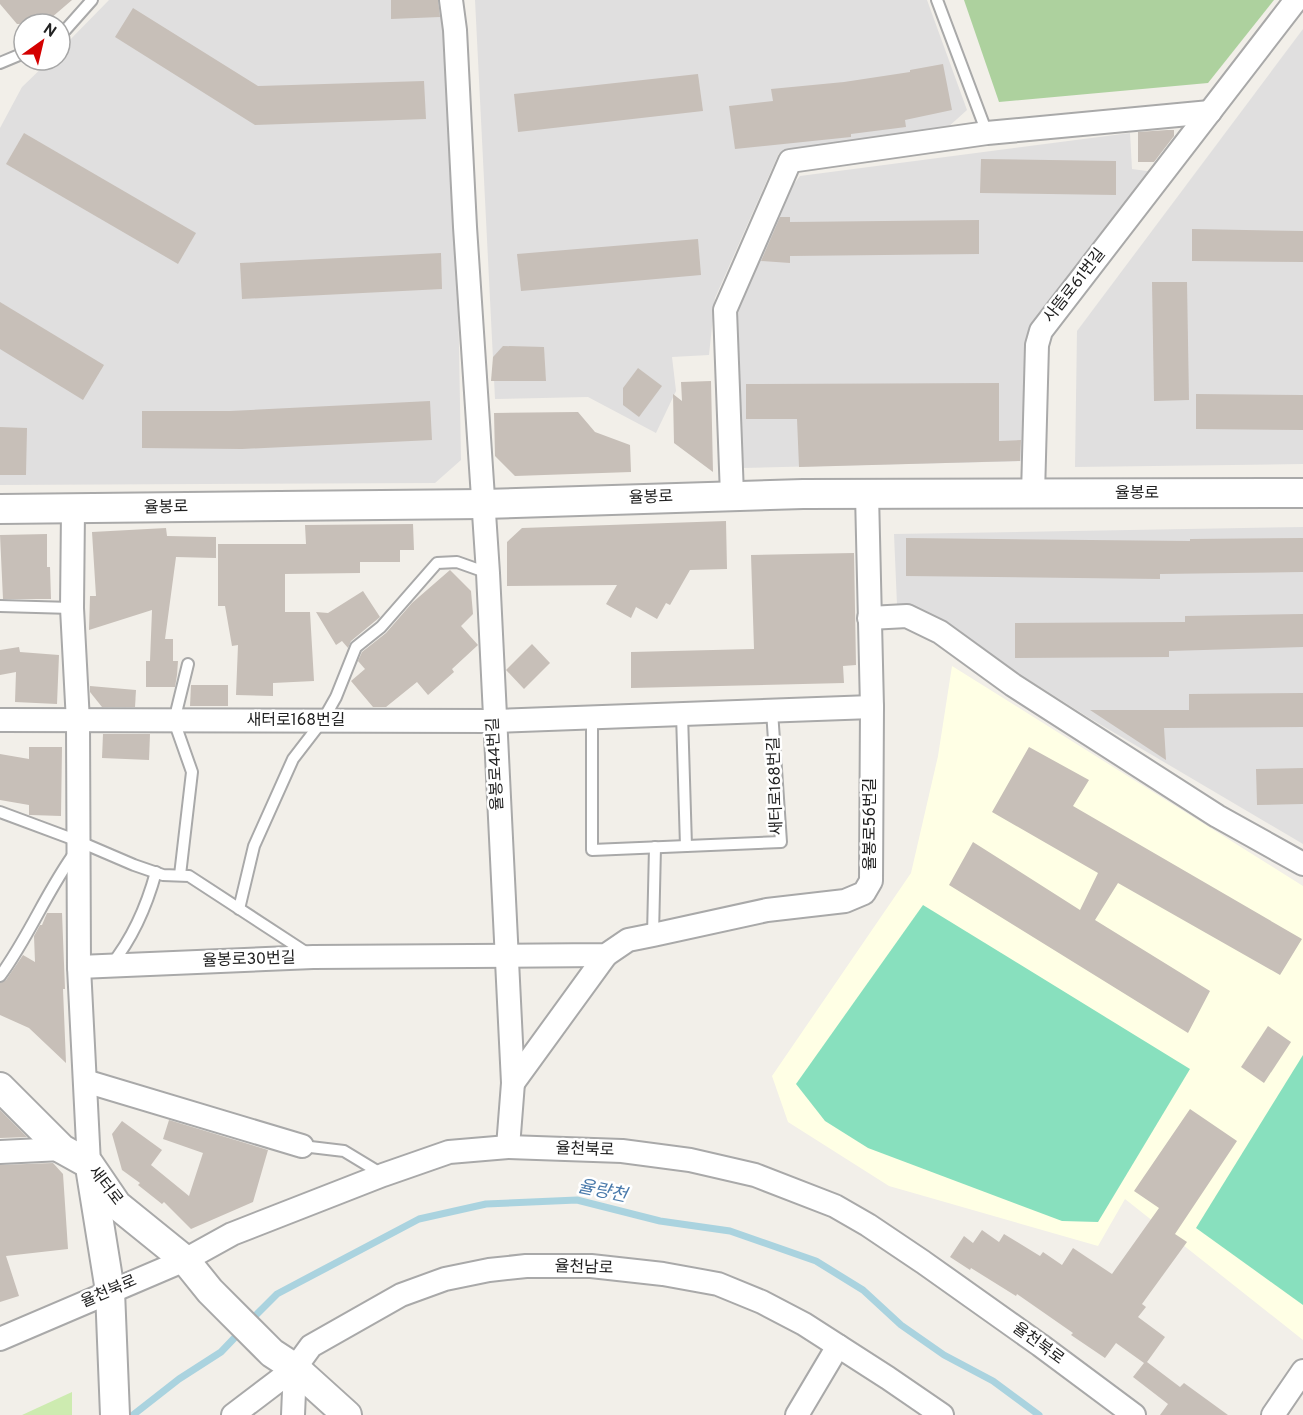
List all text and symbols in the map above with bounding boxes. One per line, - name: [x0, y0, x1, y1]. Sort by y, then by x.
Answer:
- north arrow: [12, 12, 72, 72]
- text: N: [39, 20, 60, 43]
- street label: 사뜸로61번길: [1040, 245, 1110, 327]
- street label: 율봉로: [1115, 484, 1159, 504]
- street label: 율봉로: [629, 487, 674, 509]
- street label: 율봉로: [144, 498, 189, 518]
- street label: 새터로168번길: [247, 711, 345, 731]
- street label: 율봉로44번길: [484, 717, 508, 811]
- street label: 새터로168번길: [764, 736, 788, 836]
- street label: 율봉로56번길: [861, 777, 881, 871]
- street label: 율봉로30번길: [202, 948, 296, 972]
- street label: 율천북로: [555, 1139, 615, 1161]
- street label: 새터로: [84, 1162, 127, 1210]
- water label: 율량천: [575, 1176, 631, 1209]
- street label: 율천남로: [554, 1257, 614, 1279]
- street label: 율천북로: [78, 1271, 140, 1313]
- street label: 율천북로: [1008, 1319, 1068, 1370]

